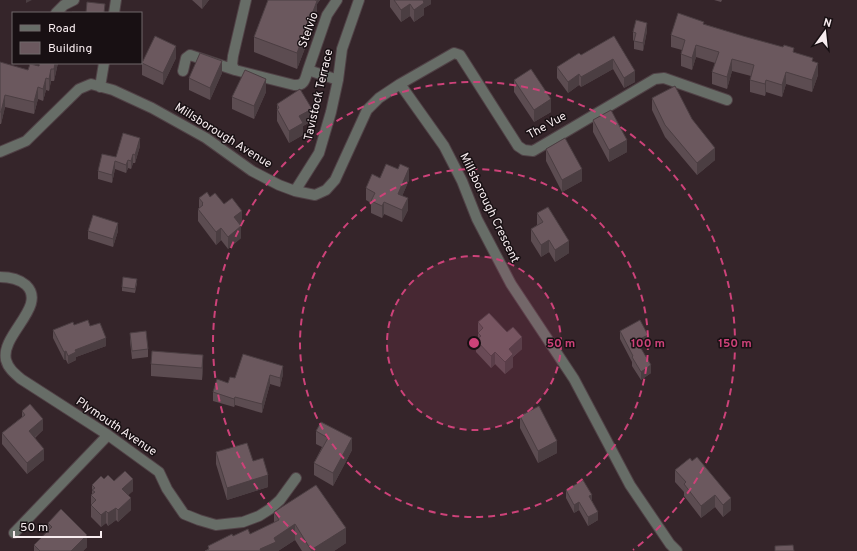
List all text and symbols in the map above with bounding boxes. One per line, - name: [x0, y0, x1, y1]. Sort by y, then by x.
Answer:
- street label: Stelvio: [295, 10, 323, 50]
- legend: [12, 12, 142, 64]
- north arrow: [805, 12, 845, 52]
- text: N: [822, 16, 833, 31]
- text: Road: [48, 21, 76, 37]
- text: Building: [48, 41, 92, 57]
- street label: Tavistock Terrace: [301, 48, 337, 142]
- street label: Millsborough Avenue: [171, 100, 275, 172]
- street label: The Vue: [524, 109, 570, 143]
- street label: Millsborough Crescent: [455, 151, 523, 265]
- centre of rings: [467, 336, 481, 350]
- text: 50 m: [547, 336, 575, 352]
- text: 100 m: [631, 336, 665, 352]
- text: 150 m: [718, 336, 752, 352]
- street label: Plymouth Avenue: [72, 394, 160, 460]
- scale bar: [14, 513, 101, 539]
- text: 50 m: [20, 520, 48, 536]

